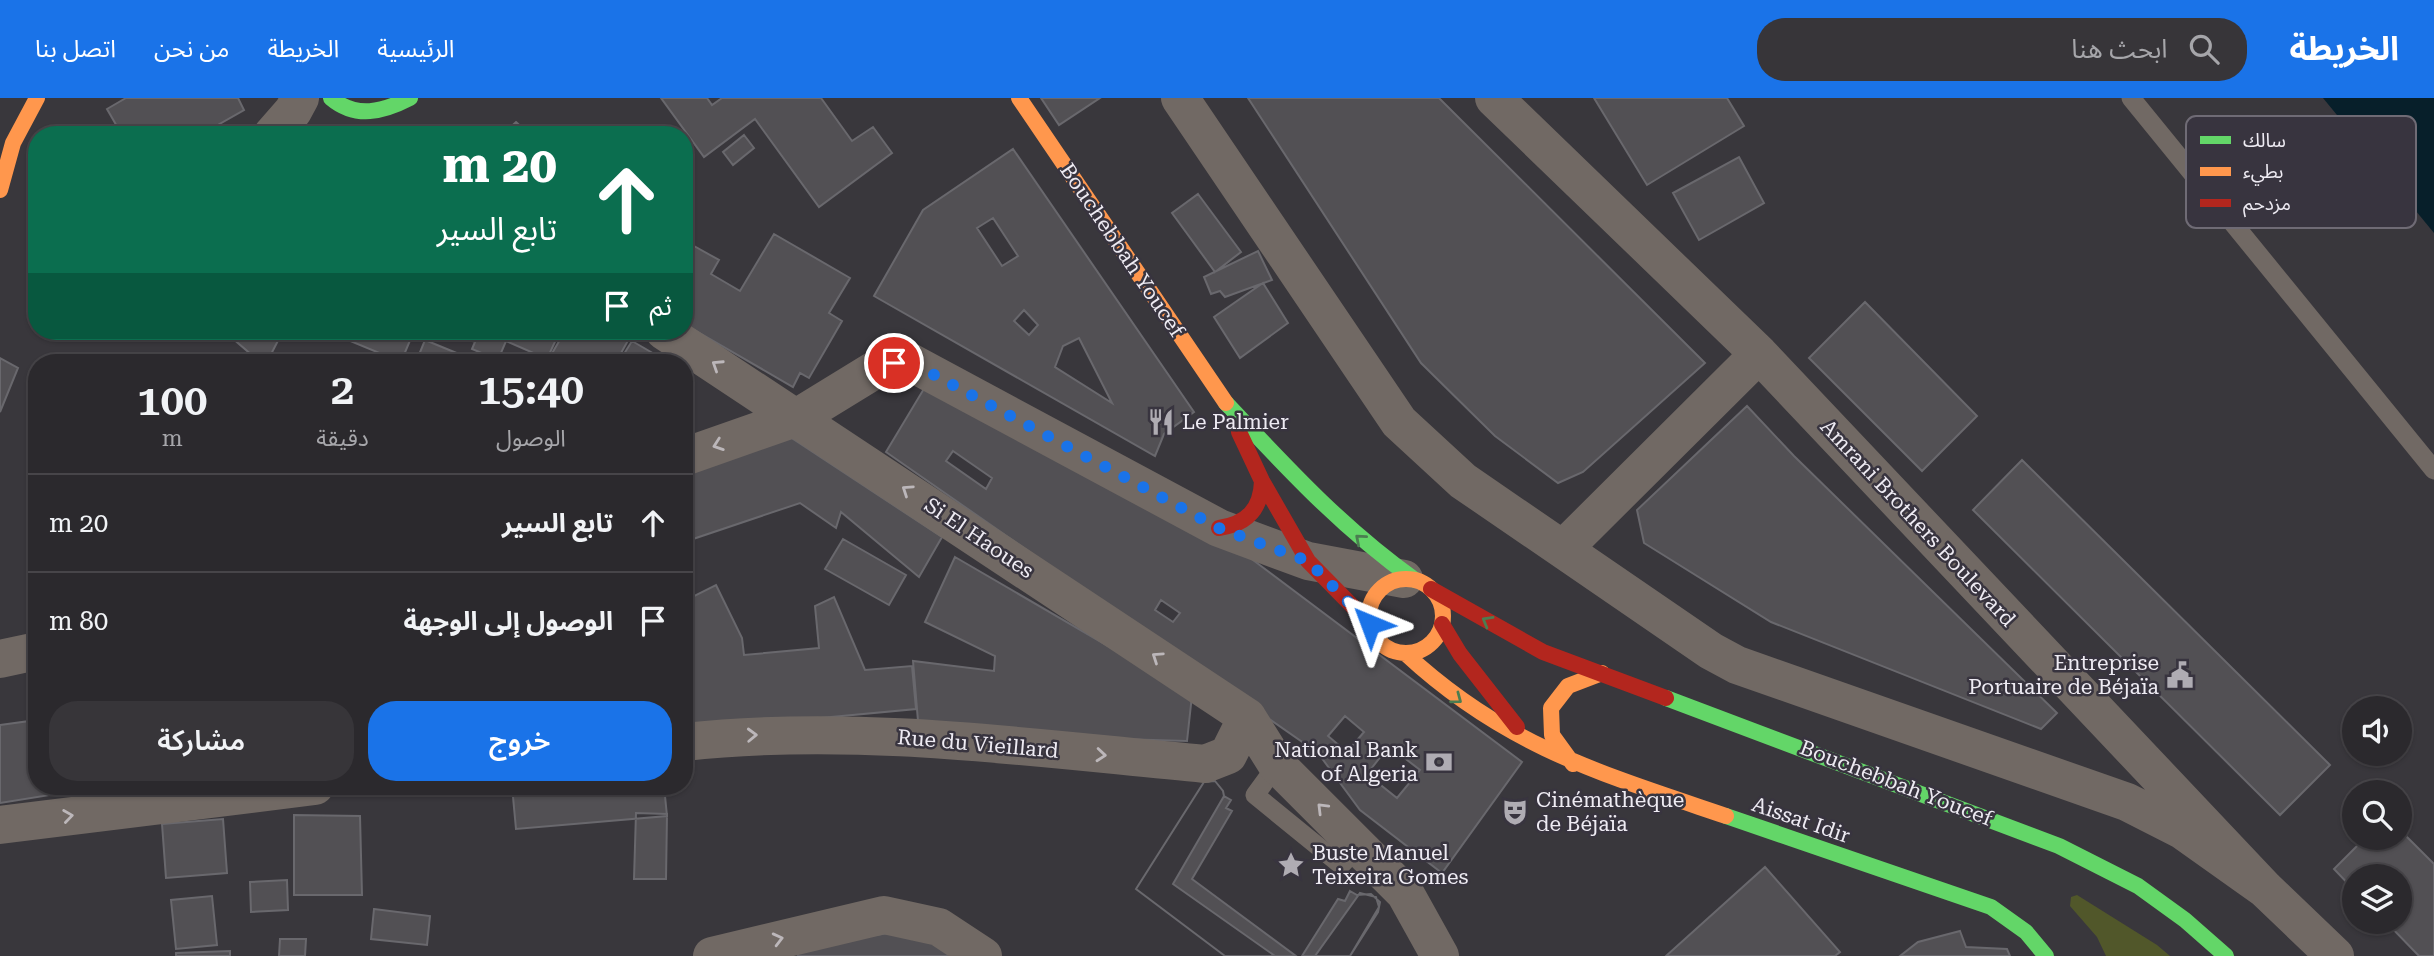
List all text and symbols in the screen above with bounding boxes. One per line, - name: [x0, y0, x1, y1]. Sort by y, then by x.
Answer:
- search box: [1757, 18, 2247, 81]
- text: الخريطة: [2289, 29, 2399, 68]
- icon: search: [2185, 30, 2223, 68]
- text: ابحث هنا: [2071, 34, 2167, 64]
- text: اتصل بنا: [35, 35, 116, 63]
- text: من نحن: [154, 35, 229, 63]
- text: الخريطة: [267, 35, 339, 63]
- text: الرئيسية: [377, 35, 454, 63]
- legend: [2186, 116, 2416, 228]
- text: سالك: [2243, 129, 2286, 152]
- text: 20 m: [442, 137, 557, 194]
- icon: ahead: [581, 154, 672, 245]
- street label: Bouchebbah Youcef: [1055, 159, 1189, 342]
- text: بطيء: [2243, 160, 2283, 186]
- text: مزدحم: [2243, 192, 2291, 218]
- text: تابع السير: [437, 210, 557, 248]
- icon: arrive: [598, 287, 636, 325]
- text: ثم: [650, 291, 672, 321]
- pin: [864, 333, 924, 393]
- icon: arrive: [875, 344, 913, 382]
- one-way arrow: [711, 360, 724, 373]
- text: 2: [331, 365, 354, 414]
- text: 15:40: [478, 365, 584, 414]
- text: 100: [137, 376, 207, 425]
- restaurant icon: Le Palmier: [1146, 407, 1176, 437]
- place label: Le Palmier: [1182, 410, 1289, 434]
- street label: Amrani Brothers Boulevard: [1816, 414, 2021, 632]
- text: m: [162, 425, 183, 452]
- text: دقيقة: [316, 425, 369, 452]
- text: الوصول: [496, 425, 566, 452]
- one-way arrow: [712, 437, 725, 451]
- one-way arrow: [901, 485, 914, 498]
- street label: Si El Haoues: [920, 493, 1038, 583]
- icon: ahead: [634, 504, 672, 542]
- text: 20 m: [49, 508, 108, 538]
- text: تابع السير: [502, 508, 613, 538]
- one-way arrow: [1355, 535, 1368, 548]
- position arrow: [1333, 587, 1407, 661]
- icon: arrive: [634, 602, 672, 640]
- text: 80 m: [49, 606, 108, 636]
- text: الوصول إلى الوجهة: [404, 606, 613, 636]
- one-way arrow: [1482, 616, 1495, 629]
- place label: Entreprise Portuaire de Béjaïa: [1968, 651, 2160, 699]
- one-way arrow: [1152, 653, 1165, 665]
- public building icon: Entreprise Portuaire de Béjaïa: [2165, 660, 2195, 690]
- one-way arrow: [1449, 690, 1461, 703]
- map controls: [2342, 696, 2412, 934]
- button: sound: [2342, 696, 2412, 766]
- button: مشاركة: [49, 701, 354, 781]
- button: خروج: [368, 701, 672, 781]
- street label: Rue du Vieillard: [896, 725, 1060, 763]
- one-way arrow: [747, 728, 758, 743]
- street label: Bouchebbah Youcef: [1796, 735, 1996, 831]
- place label: National Bank of Algeria: [1274, 738, 1419, 786]
- one-way arrow: [1096, 747, 1107, 762]
- bank icon: National Bank of Algeria: [1424, 747, 1454, 777]
- button: search: [2342, 780, 2412, 850]
- place label: Cinémathèque de Béjaïa: [1536, 788, 1684, 836]
- street label: Aissat Idir: [1749, 792, 1853, 848]
- theatre icon: Cinémathèque de Béjaïa: [1500, 797, 1530, 827]
- one-way arrow: [1318, 804, 1331, 817]
- one-way arrow: [62, 809, 73, 824]
- place label: Buste Manuel Teixeira Gomes: [1312, 841, 1468, 889]
- place icon: Buste Manuel Teixeira Gomes: [1276, 850, 1306, 880]
- button: layers: [2342, 864, 2412, 934]
- one-way arrow: [772, 933, 784, 947]

